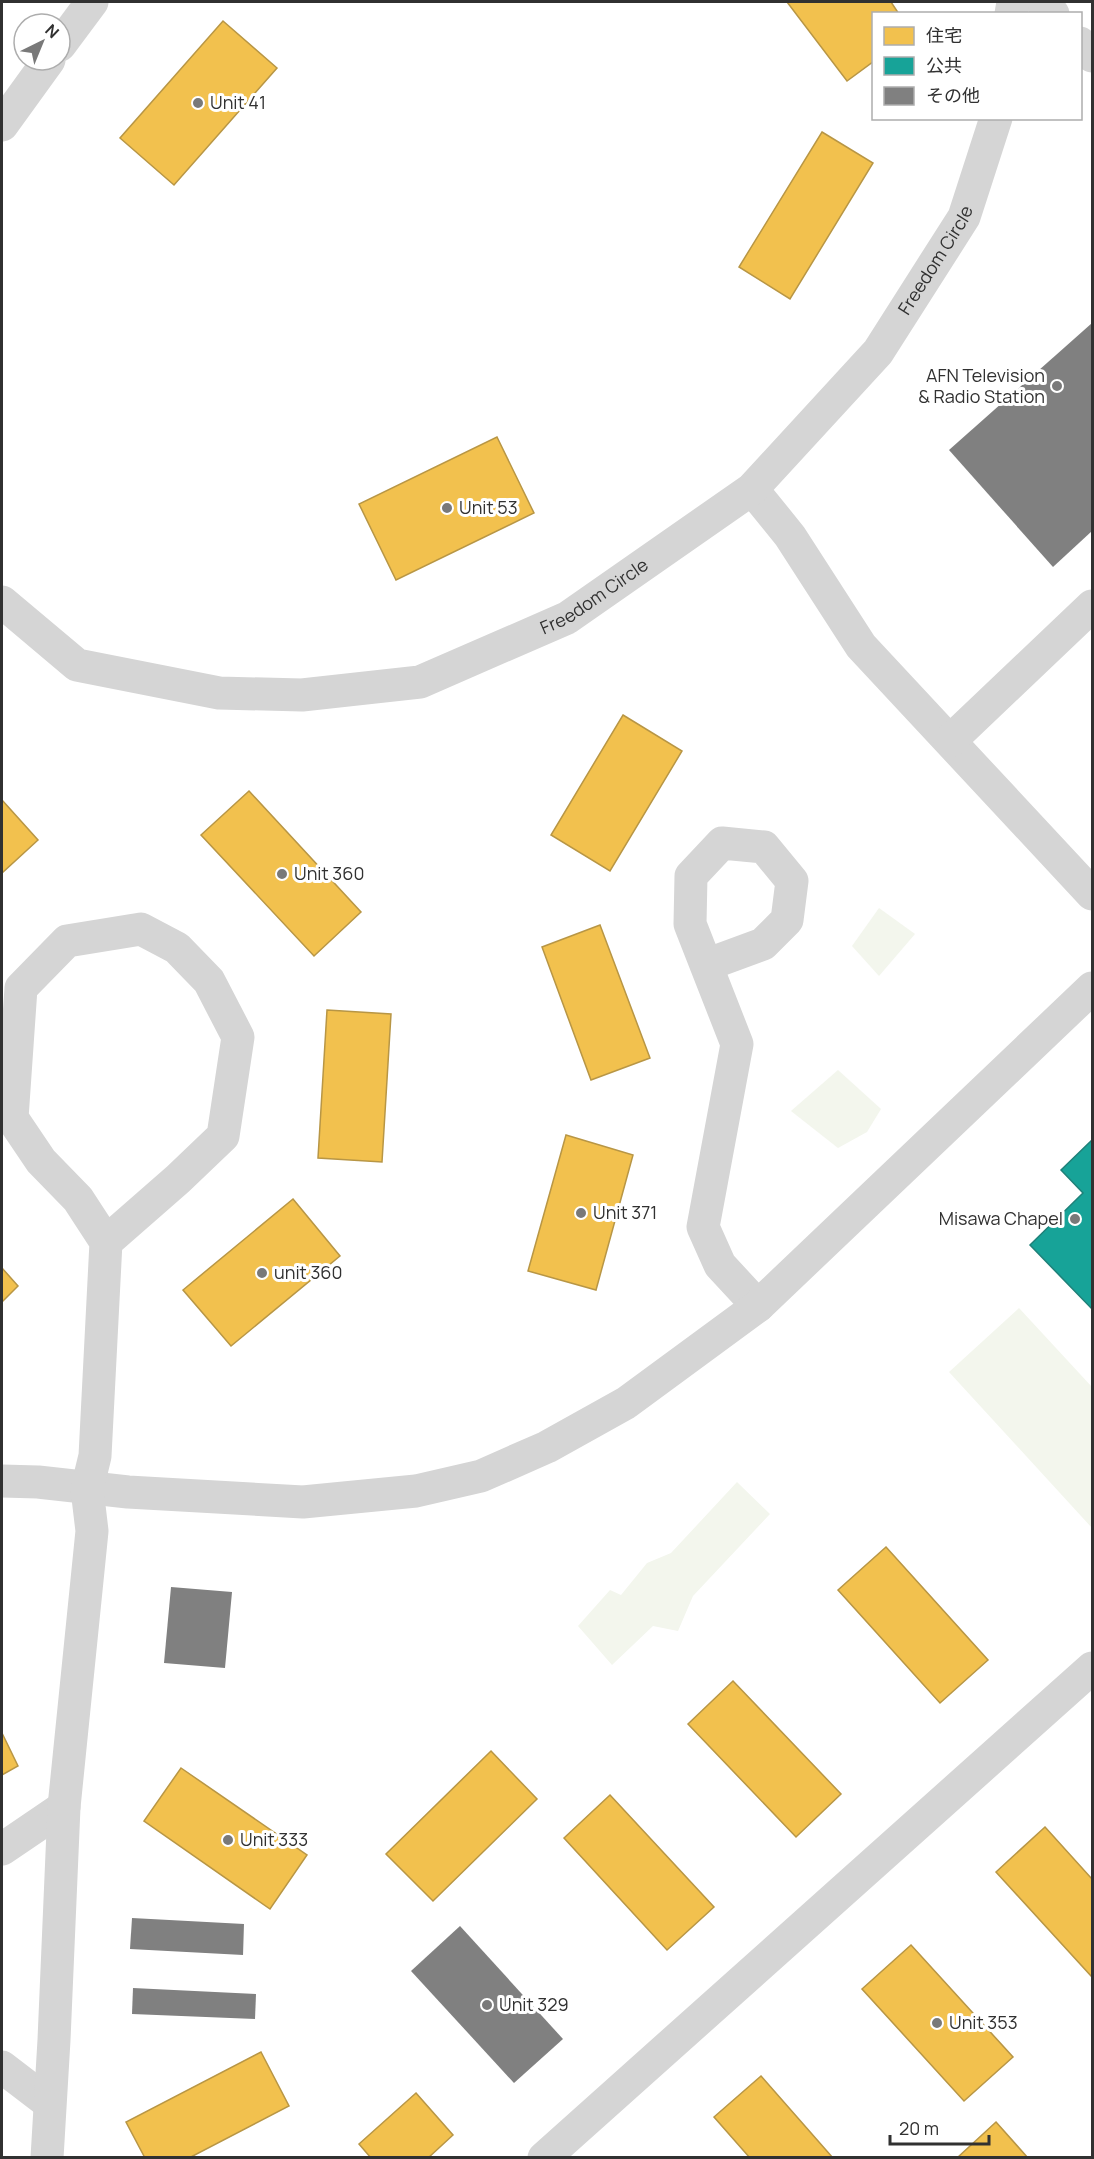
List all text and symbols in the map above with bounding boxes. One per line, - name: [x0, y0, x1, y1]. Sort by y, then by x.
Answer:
- north arrow: [12, 12, 72, 72]
- legend: [872, 12, 1082, 120]
- text: N: [41, 19, 64, 43]
- text: 住宅: [926, 23, 962, 47]
- text: 公共: [926, 53, 962, 77]
- text: その他: [926, 83, 980, 107]
- place label: Unit 41: [210, 90, 266, 114]
- marker: Unit 41: [191, 96, 205, 110]
- street label: Freedom Circle: [892, 203, 978, 319]
- place label: AFN Television & Radio Station: [918, 363, 1045, 408]
- marker: AFN Television & Radio Station: [1050, 379, 1064, 393]
- place label: Unit 53: [459, 495, 518, 519]
- marker: Unit 53: [440, 501, 454, 515]
- street label: Freedom Circle: [536, 552, 652, 639]
- place label: Unit 360: [294, 861, 364, 885]
- marker: Unit 360: [275, 867, 289, 881]
- place label: Unit 371: [593, 1200, 657, 1224]
- marker: Unit 371: [574, 1206, 588, 1220]
- place label: Misawa Chapel: [939, 1206, 1063, 1230]
- marker: Misawa Chapel: [1068, 1212, 1082, 1226]
- place label: unit 360: [274, 1260, 343, 1284]
- marker: unit 360: [255, 1266, 269, 1280]
- place label: Unit 333: [240, 1827, 308, 1851]
- marker: Unit 333: [221, 1833, 235, 1847]
- place label: Unit 329: [499, 1992, 569, 2016]
- marker: Unit 329: [480, 1998, 494, 2012]
- place label: Unit 353: [949, 2010, 1018, 2034]
- marker: Unit 353: [930, 2016, 944, 2030]
- scale bar: [890, 2108, 989, 2146]
- text: 20 m: [899, 2116, 939, 2140]

